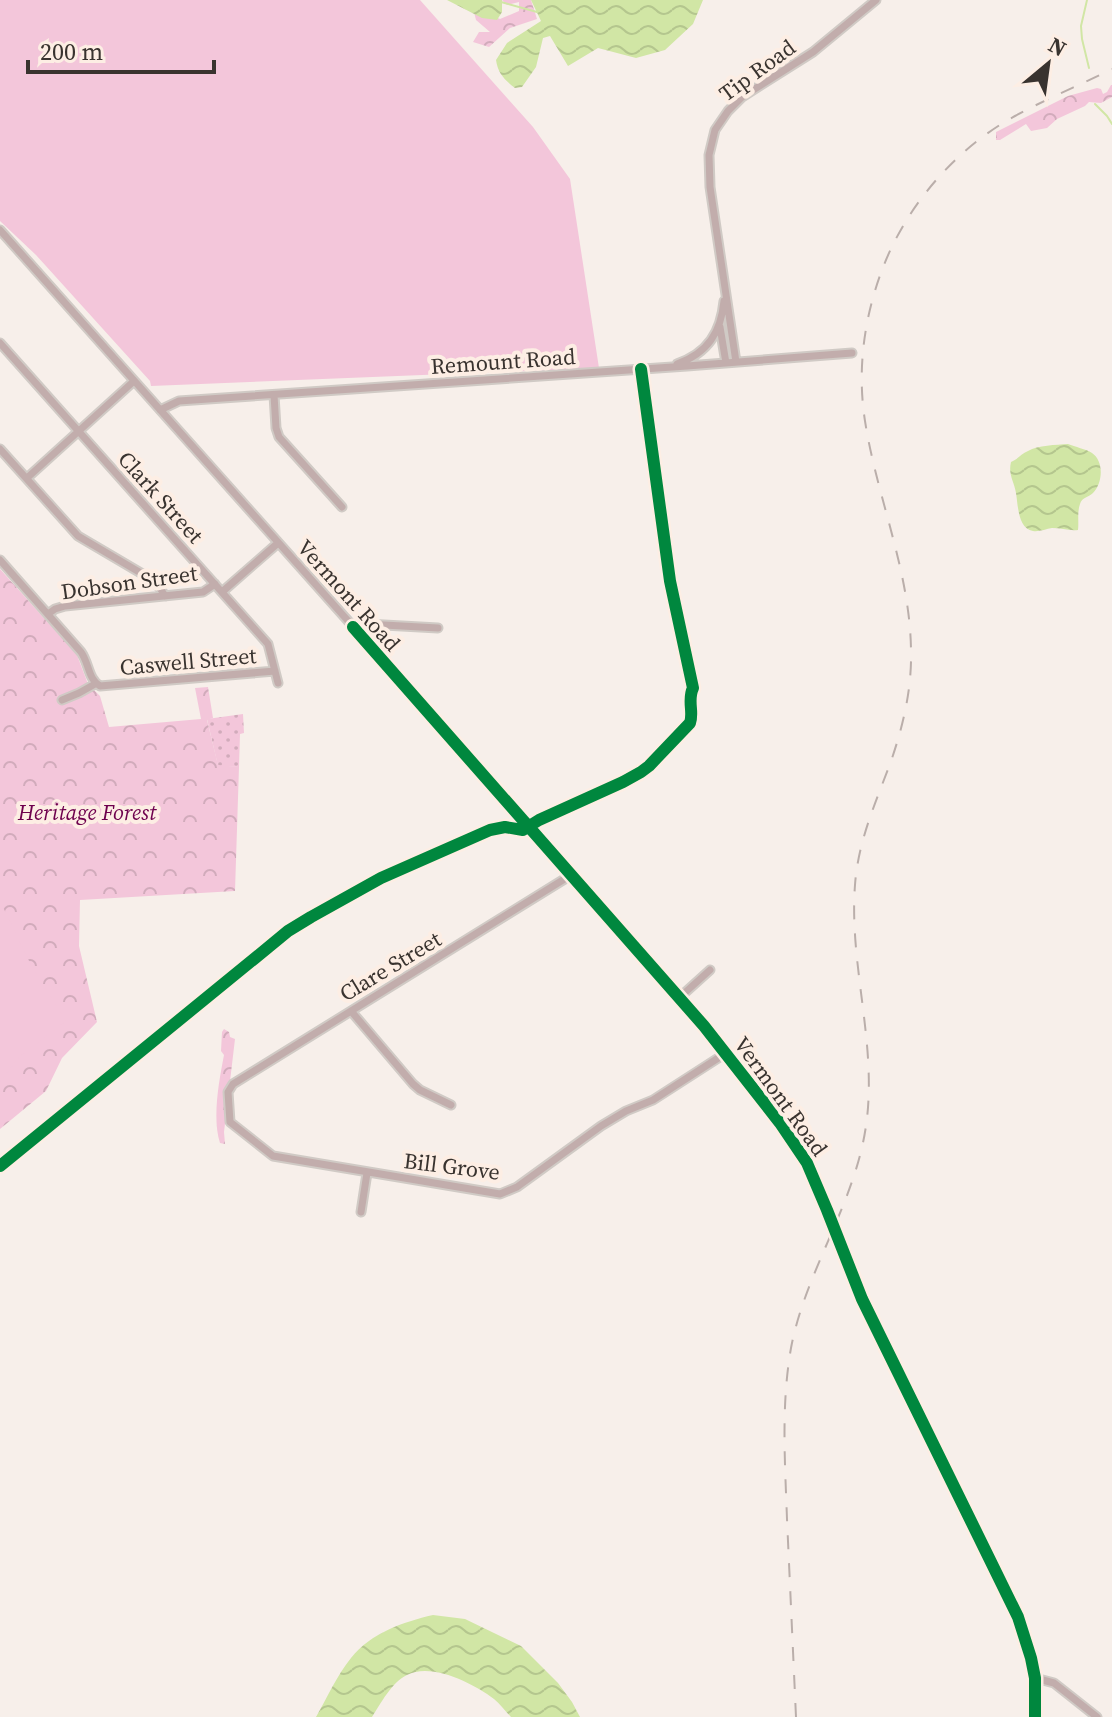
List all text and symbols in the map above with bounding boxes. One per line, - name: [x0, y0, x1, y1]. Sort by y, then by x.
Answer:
- scale bar: [28, 24, 214, 74]
- north arrow: [1008, 24, 1088, 104]
- text: N: [1043, 30, 1072, 64]
- street label: Tip Road: [713, 32, 802, 108]
- text: 200 m: [40, 35, 103, 68]
- street label: Remount Road: [430, 341, 577, 381]
- street label: Clark Street: [112, 444, 211, 550]
- street label: Vermont Road: [291, 533, 408, 658]
- street label: Dobson Street: [59, 557, 200, 606]
- street label: Caswell Street: [118, 640, 258, 682]
- park label: Heritage Forest: [17, 797, 157, 827]
- street label: Clare Street: [334, 923, 447, 1008]
- street label: Vermont Road: [727, 1030, 835, 1162]
- street label: Bill Grove: [402, 1145, 502, 1187]

